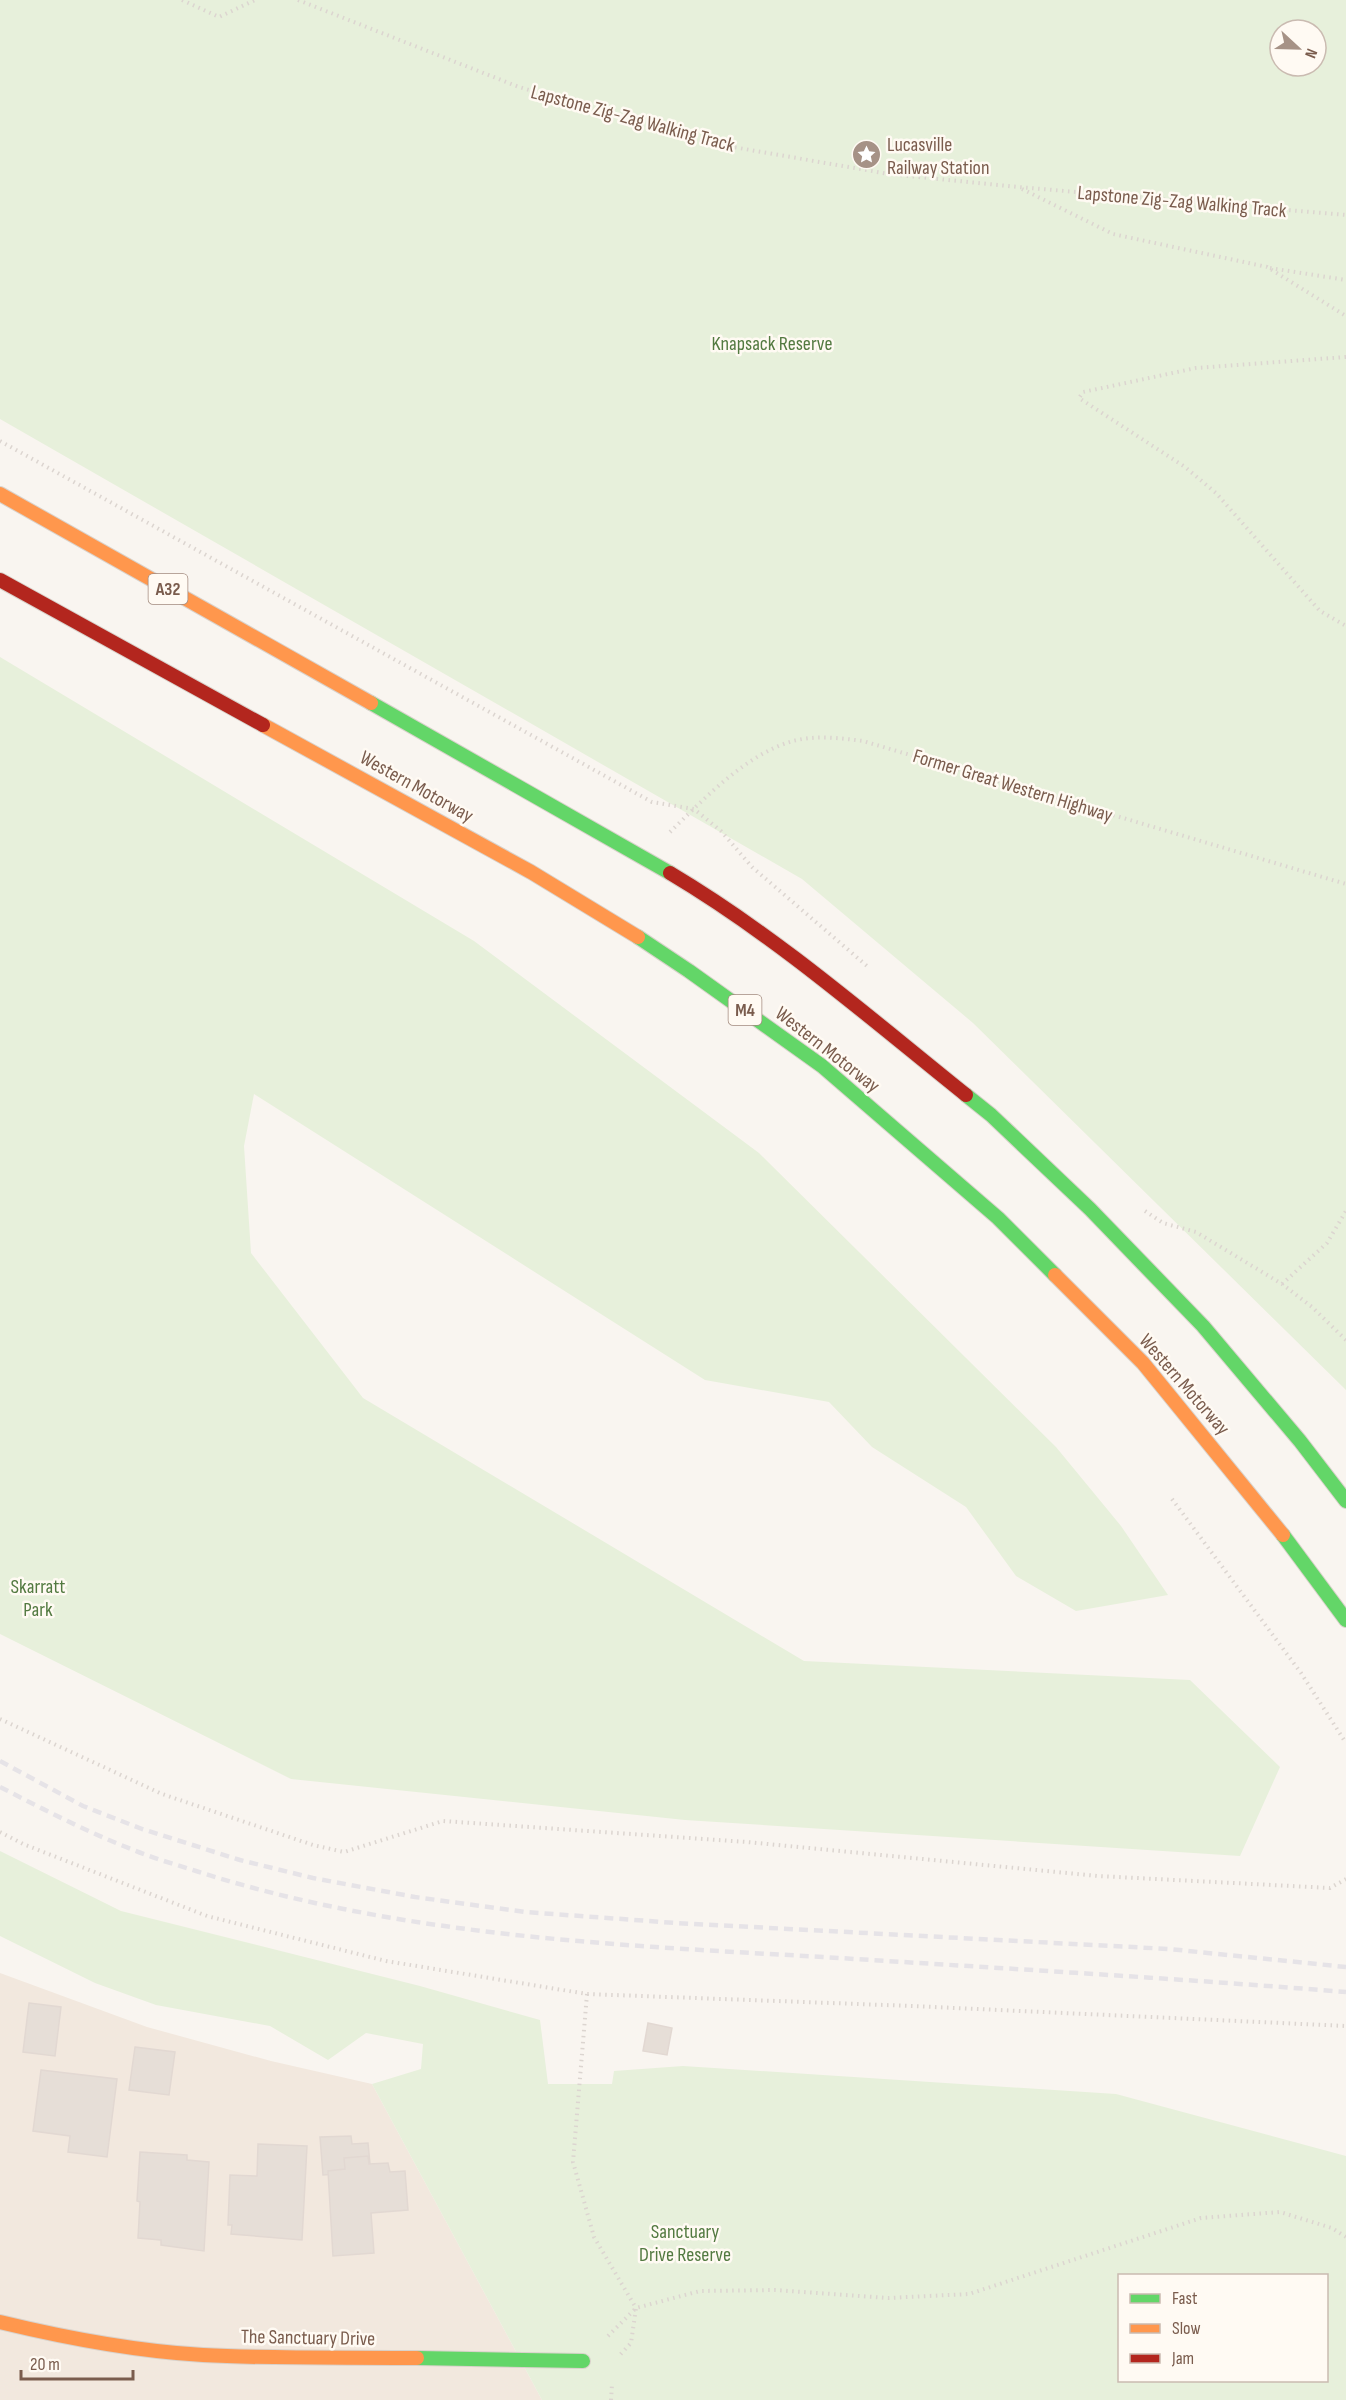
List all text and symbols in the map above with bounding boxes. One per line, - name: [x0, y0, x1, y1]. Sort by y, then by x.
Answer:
- north arrow: [1268, 18, 1328, 78]
- text: N: [1300, 46, 1321, 61]
- street label: Lapstone Zig-Zag Walking Track: [528, 80, 738, 158]
- place label: Lucasville Railway Station: [887, 133, 989, 180]
- place icon: Lucasville Railway Station: [850, 139, 882, 171]
- street label: Lapstone Zig-Zag Walking Track: [1076, 181, 1288, 223]
- park label: Knapsack Reserve: [712, 332, 832, 356]
- road number: A32: [148, 574, 188, 604]
- street label: Former Great Western Highway: [910, 744, 1116, 828]
- street label: Western Motorway: [356, 746, 478, 828]
- road number: M4: [728, 995, 762, 1025]
- street label: Western Motorway: [770, 1002, 885, 1098]
- street label: Western Motorway: [1134, 1329, 1235, 1440]
- park label: Skarratt Park: [11, 1575, 65, 1622]
- park label: Sanctuary Drive Reserve: [639, 2220, 731, 2267]
- legend: [1118, 2274, 1328, 2382]
- text: Fast: [1172, 2288, 1198, 2309]
- text: Slow: [1172, 2318, 1201, 2339]
- street label: The Sanctuary Drive: [241, 2325, 375, 2351]
- scale bar: [21, 2343, 134, 2381]
- text: Jam: [1171, 2348, 1194, 2369]
- text: 20 m: [30, 2354, 60, 2375]

